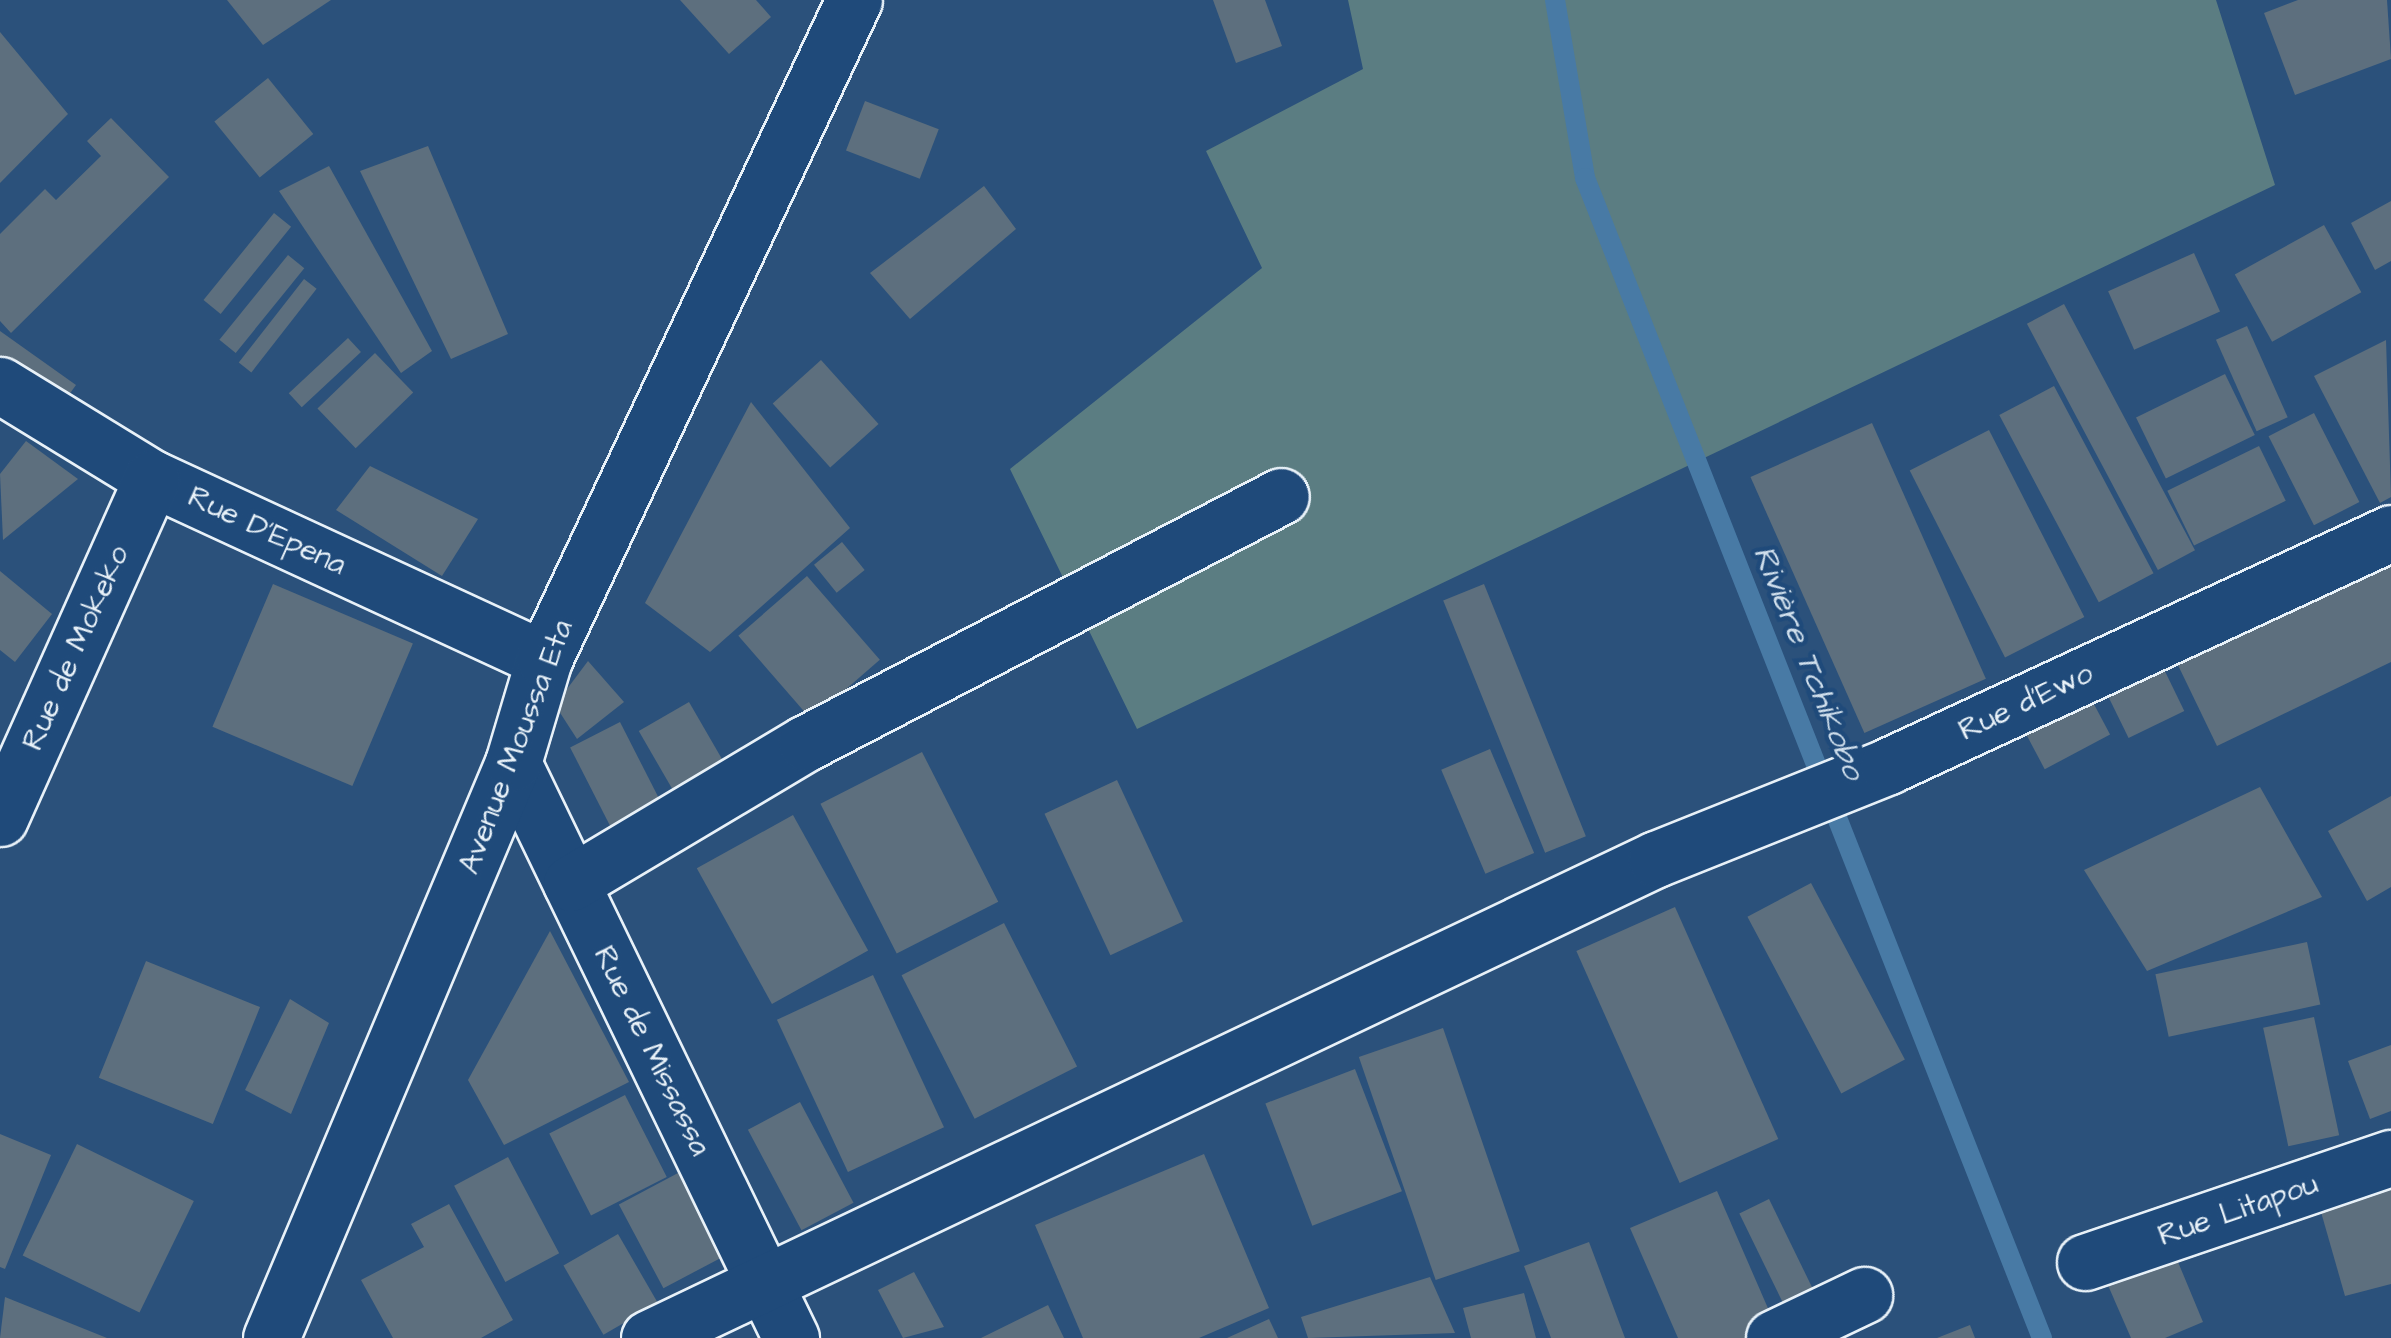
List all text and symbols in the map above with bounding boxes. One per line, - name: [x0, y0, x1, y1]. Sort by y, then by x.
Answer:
- street label: Rue D'Epena: [182, 479, 352, 583]
- street label: Rue de Mokeko: [15, 540, 137, 756]
- water label: Rivière Tchikobo: [1744, 541, 1872, 785]
- street label: Avenue Moussa Eta: [451, 615, 581, 879]
- street label: Rue d'Ewo: [1953, 655, 2099, 749]
- street label: Rue de Missassa: [586, 940, 718, 1162]
- street label: Rue Litapou: [2153, 1166, 2323, 1254]

